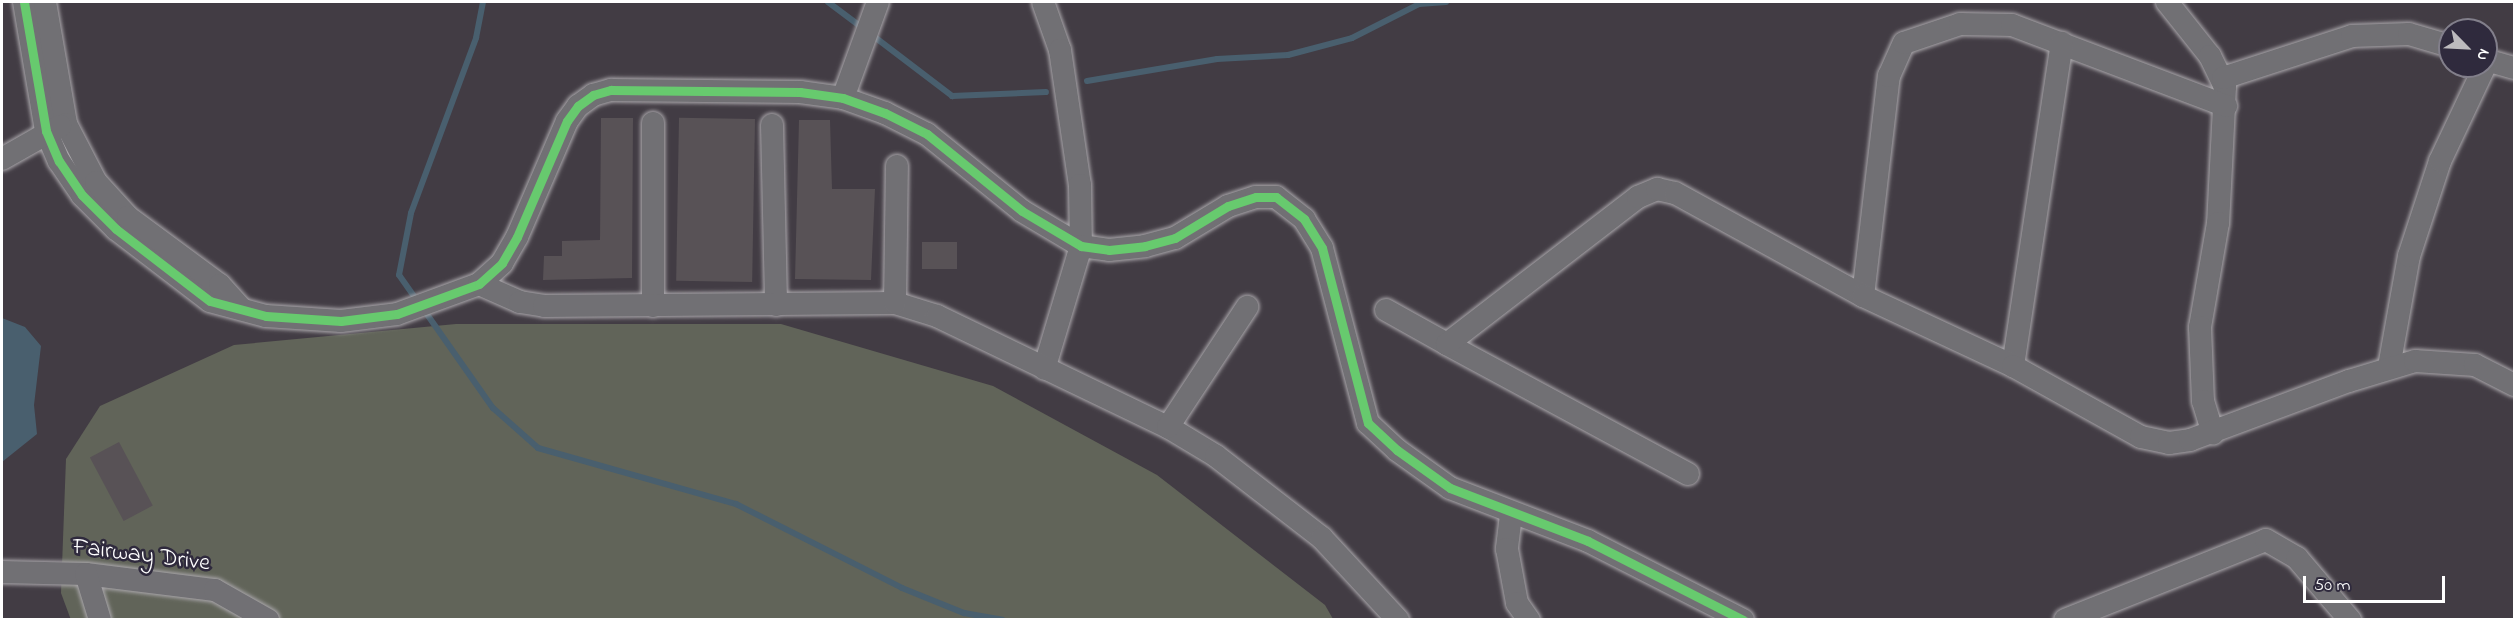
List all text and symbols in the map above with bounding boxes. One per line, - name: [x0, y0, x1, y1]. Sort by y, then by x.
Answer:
- north arrow: [2438, 18, 2498, 78]
- text: N: [2469, 45, 2496, 64]
- street label: Fairway Drive: [71, 533, 211, 579]
- scale bar: [2306, 564, 2448, 602]
- text: 50 m: [2314, 573, 2351, 599]

